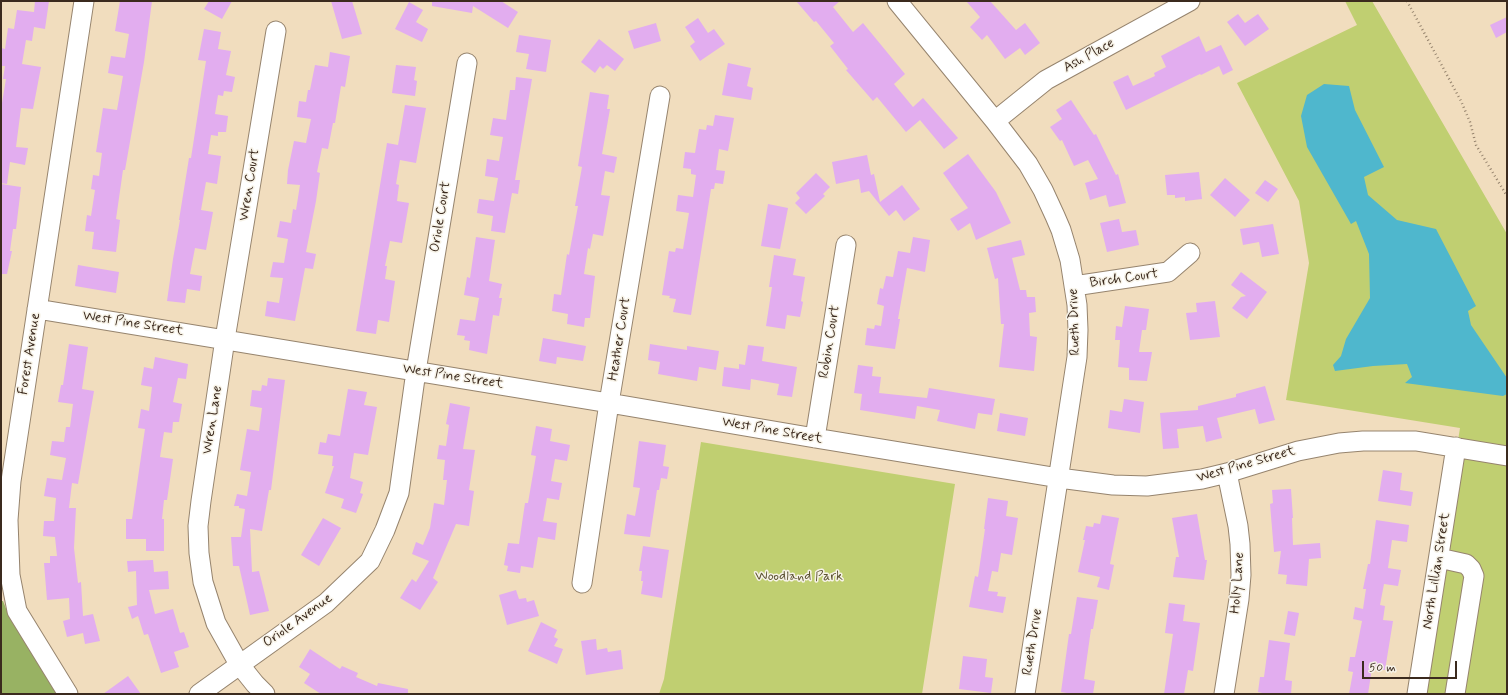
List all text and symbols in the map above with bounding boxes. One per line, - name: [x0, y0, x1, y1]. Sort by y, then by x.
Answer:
- street label: Ash Place: [1061, 35, 1117, 77]
- street label: Wren Court: [236, 148, 264, 222]
- street label: Oriole Court: [427, 180, 455, 254]
- street label: Birch Court: [1089, 266, 1159, 292]
- street label: Rueth Drive: [1065, 288, 1085, 356]
- street label: Heather Court: [605, 296, 635, 382]
- street label: Robin Court: [816, 304, 844, 380]
- street label: West Pine Street: [82, 308, 184, 340]
- street label: Forest Avenue: [15, 312, 45, 396]
- street label: West Pine Street: [402, 361, 504, 393]
- street label: Wren Lane: [199, 384, 227, 456]
- street label: West Pine Street: [721, 414, 823, 448]
- street label: West Pine Street: [1195, 443, 1297, 487]
- street label: North Lillian Street: [1419, 512, 1455, 630]
- street label: Holly Lane: [1227, 552, 1249, 614]
- park label: Woodland Park: [755, 569, 843, 585]
- street label: Oriole Avenue: [260, 590, 336, 652]
- street label: Rueth Drive: [1019, 608, 1047, 676]
- scale bar: [1364, 653, 1459, 679]
- text: 50 m: [1369, 660, 1396, 676]

